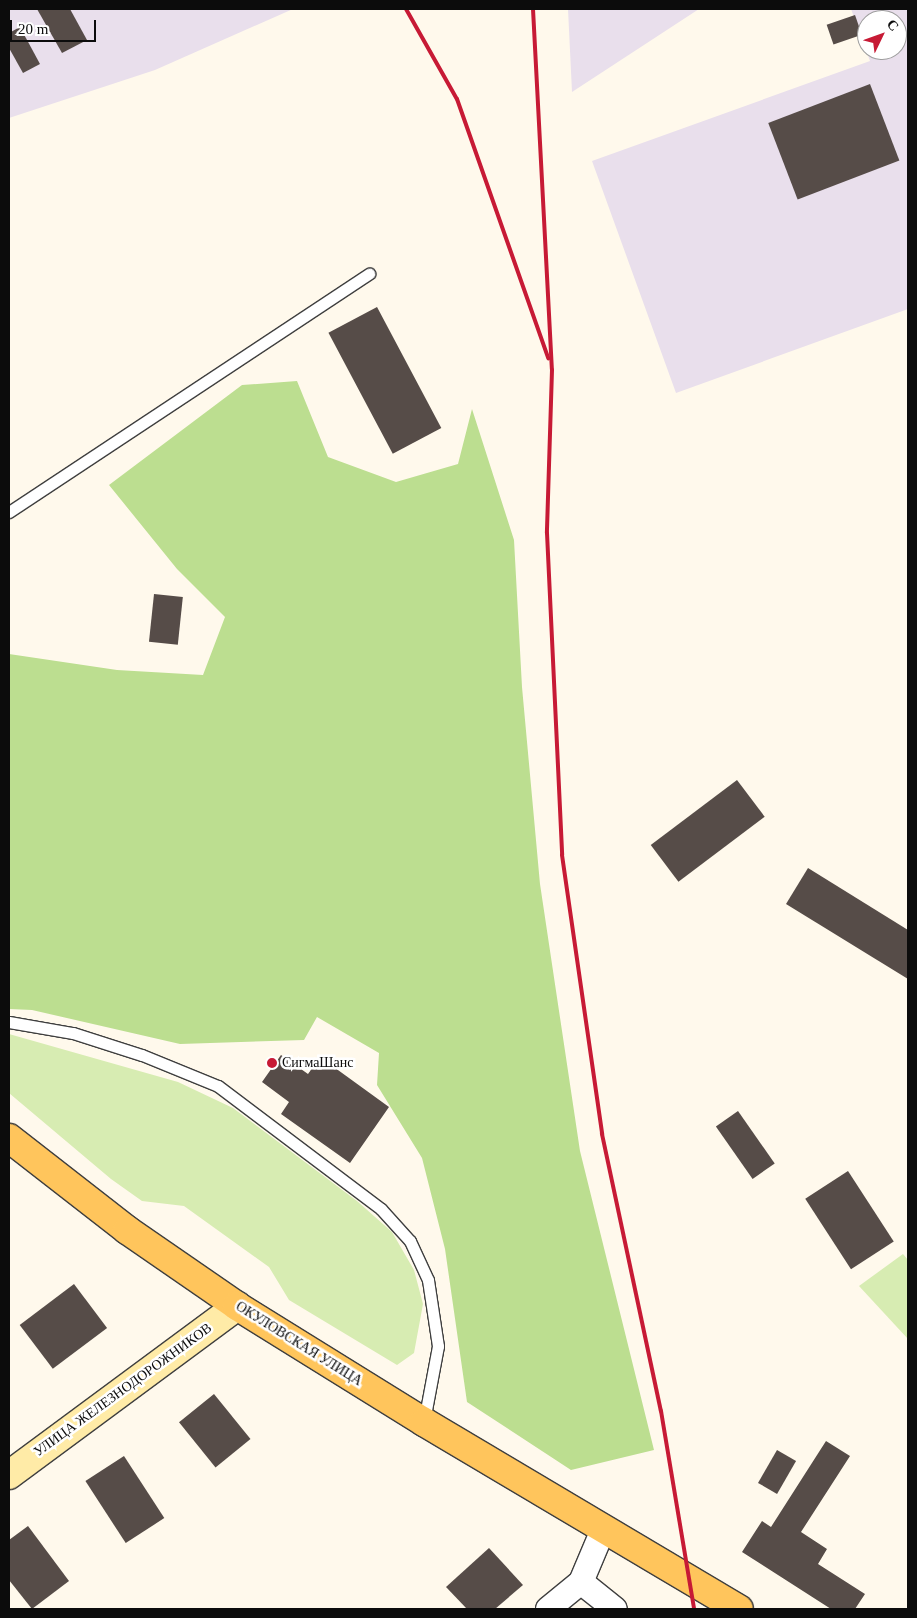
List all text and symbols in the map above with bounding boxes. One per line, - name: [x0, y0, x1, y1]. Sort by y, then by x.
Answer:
- scale bar: [12, 10, 99, 42]
- north arrow: [857, 10, 907, 60]
- text: С: [884, 17, 902, 34]
- text: 20 m: [18, 21, 48, 37]
- place label: СигмаШанс: [282, 1055, 353, 1071]
- marker: СигмаШанс: [266, 1057, 278, 1069]
- street label: ОКУЛОВСКАЯ УЛИЦА: [233, 1298, 365, 1390]
- street label: УЛИЦА ЖЕЛЕЗНОДОРОЖНИКОВ: [31, 1320, 215, 1460]

